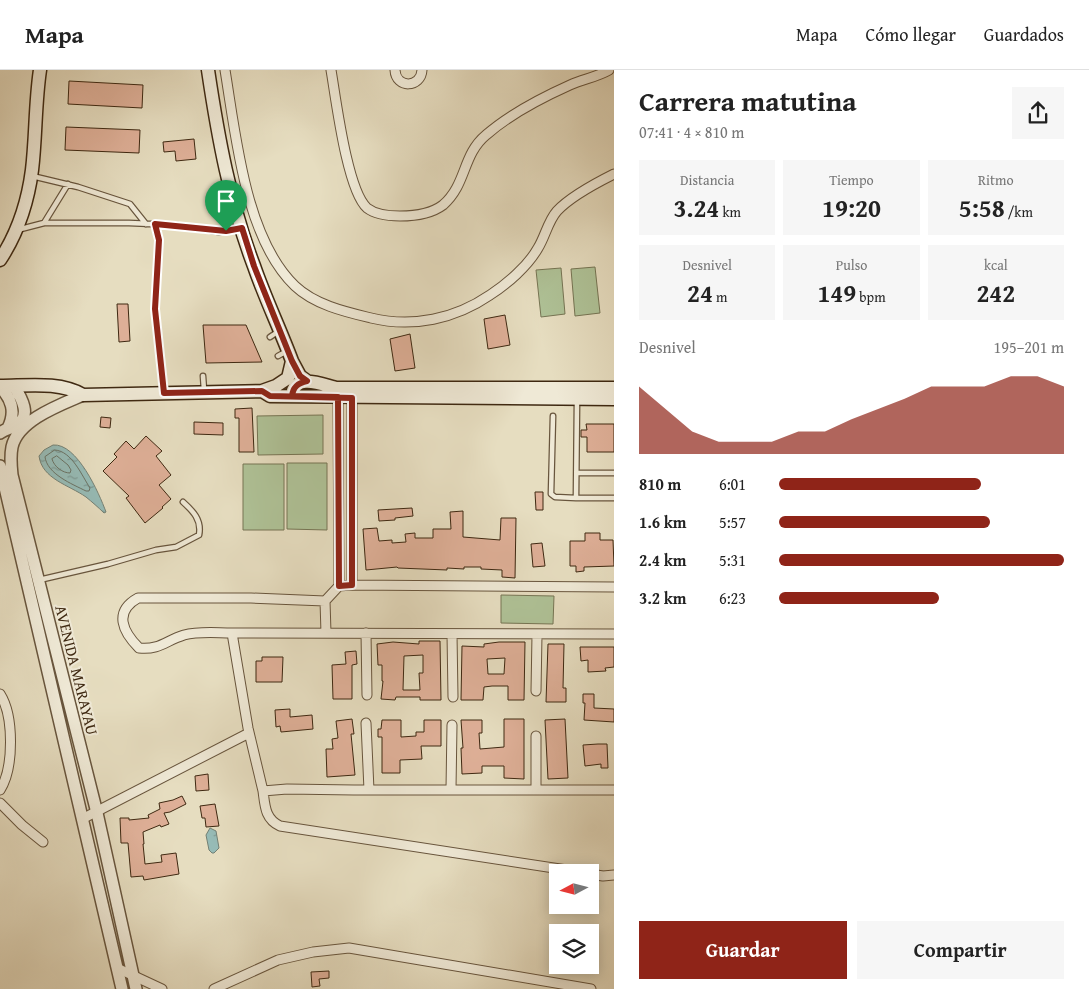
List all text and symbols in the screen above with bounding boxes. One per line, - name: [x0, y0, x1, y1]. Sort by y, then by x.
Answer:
- text: Mapa: [25, 17, 84, 52]
- text: Mapa: [796, 21, 838, 48]
- text: Cómo llegar: [866, 21, 956, 48]
- text: Guardados: [984, 21, 1064, 48]
- text: Carrera matutina: [639, 80, 857, 121]
- button: share: [1012, 87, 1064, 139]
- text: 07:41 · 4 × 810 m: [639, 120, 744, 144]
- text: Distancia: [680, 170, 734, 190]
- text: Tiempo: [829, 170, 874, 190]
- text: Ritmo: [978, 170, 1014, 190]
- pin: [205, 180, 247, 231]
- icon: arrive: [212, 187, 240, 215]
- text: 3.24: [673, 190, 719, 226]
- text: 19:20: [822, 190, 881, 226]
- text: 5:58: [959, 190, 1005, 226]
- text: km: [719, 202, 741, 222]
- text: /km: [1005, 202, 1033, 222]
- text: Desnivel: [682, 255, 732, 275]
- text: Pulso: [836, 255, 867, 275]
- text: kcal: [984, 255, 1008, 275]
- text: 24: [687, 275, 713, 311]
- text: 149: [817, 275, 856, 311]
- text: 242: [976, 275, 1015, 311]
- text: m: [713, 287, 727, 307]
- text: bpm: [856, 287, 886, 307]
- text: Desnivel: [639, 335, 696, 359]
- text: 195–201 m: [994, 335, 1064, 359]
- text: 810 m: [639, 472, 681, 496]
- text: 6:01: [719, 472, 746, 496]
- text: 1.6 km: [639, 510, 686, 534]
- text: 5:57: [719, 510, 746, 534]
- text: 2.4 km: [639, 548, 686, 572]
- text: 5:31: [719, 548, 746, 572]
- text: 3.2 km: [639, 586, 686, 610]
- text: 6:23: [719, 586, 746, 610]
- street label: AVENIDA MARAYAU: [49, 602, 105, 738]
- north arrow: [549, 864, 599, 914]
- map controls: [549, 864, 599, 974]
- button: Guardar: [639, 921, 847, 979]
- button: Compartir: [857, 921, 1064, 979]
- button: layers: [549, 924, 599, 974]

